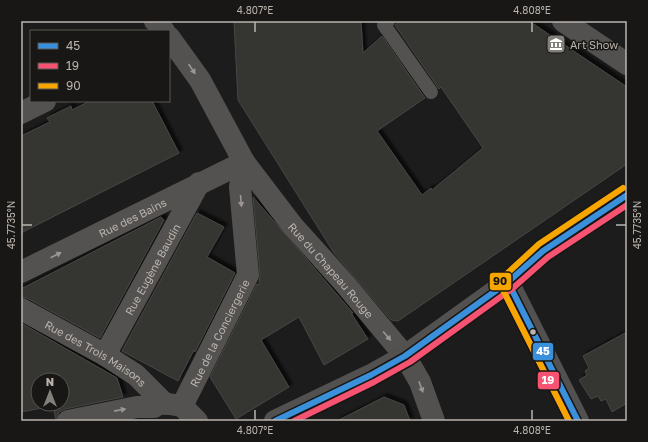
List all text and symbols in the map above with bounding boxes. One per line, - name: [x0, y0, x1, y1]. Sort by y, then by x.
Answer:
- text: 4.807°E: [237, 4, 273, 16]
- text: 4.808°E: [513, 4, 551, 16]
- legend: [30, 30, 170, 102]
- museum icon: Art Show: [545, 33, 567, 55]
- text: 45: [66, 38, 80, 53]
- place label: Art Show: [570, 38, 618, 51]
- text: 19: [66, 58, 79, 73]
- one-way arrow: [188, 63, 196, 74]
- text: 90: [66, 78, 81, 93]
- street label: Rue des Bains: [96, 195, 168, 239]
- one-way arrow: [238, 195, 245, 207]
- text: 45.7735°N: [5, 201, 17, 249]
- text: 45.7735°N: [631, 201, 643, 249]
- street label: Rue du Chapeau Rouge: [286, 220, 377, 320]
- street label: Rue Eugène Baudin: [122, 221, 182, 317]
- one-way arrow: [50, 252, 62, 258]
- line badge: 90: [489, 272, 512, 291]
- text: 90: [493, 274, 507, 287]
- street label: Rue de la Conciergerie: [186, 277, 251, 389]
- street label: Rue des Trois Maisons: [43, 317, 150, 389]
- unlabelled marker: [528, 327, 538, 337]
- one-way arrow: [382, 330, 391, 341]
- line badge: 45: [532, 342, 554, 361]
- text: 45: [536, 344, 550, 357]
- line badge: 19: [537, 371, 560, 390]
- north arrow: [30, 372, 70, 412]
- text: 19: [542, 373, 554, 386]
- text: N: [46, 375, 54, 388]
- one-way arrow: [419, 382, 425, 394]
- one-way arrow: [114, 407, 126, 413]
- text: 4.807°E: [237, 424, 273, 436]
- text: 4.808°E: [513, 424, 551, 436]

